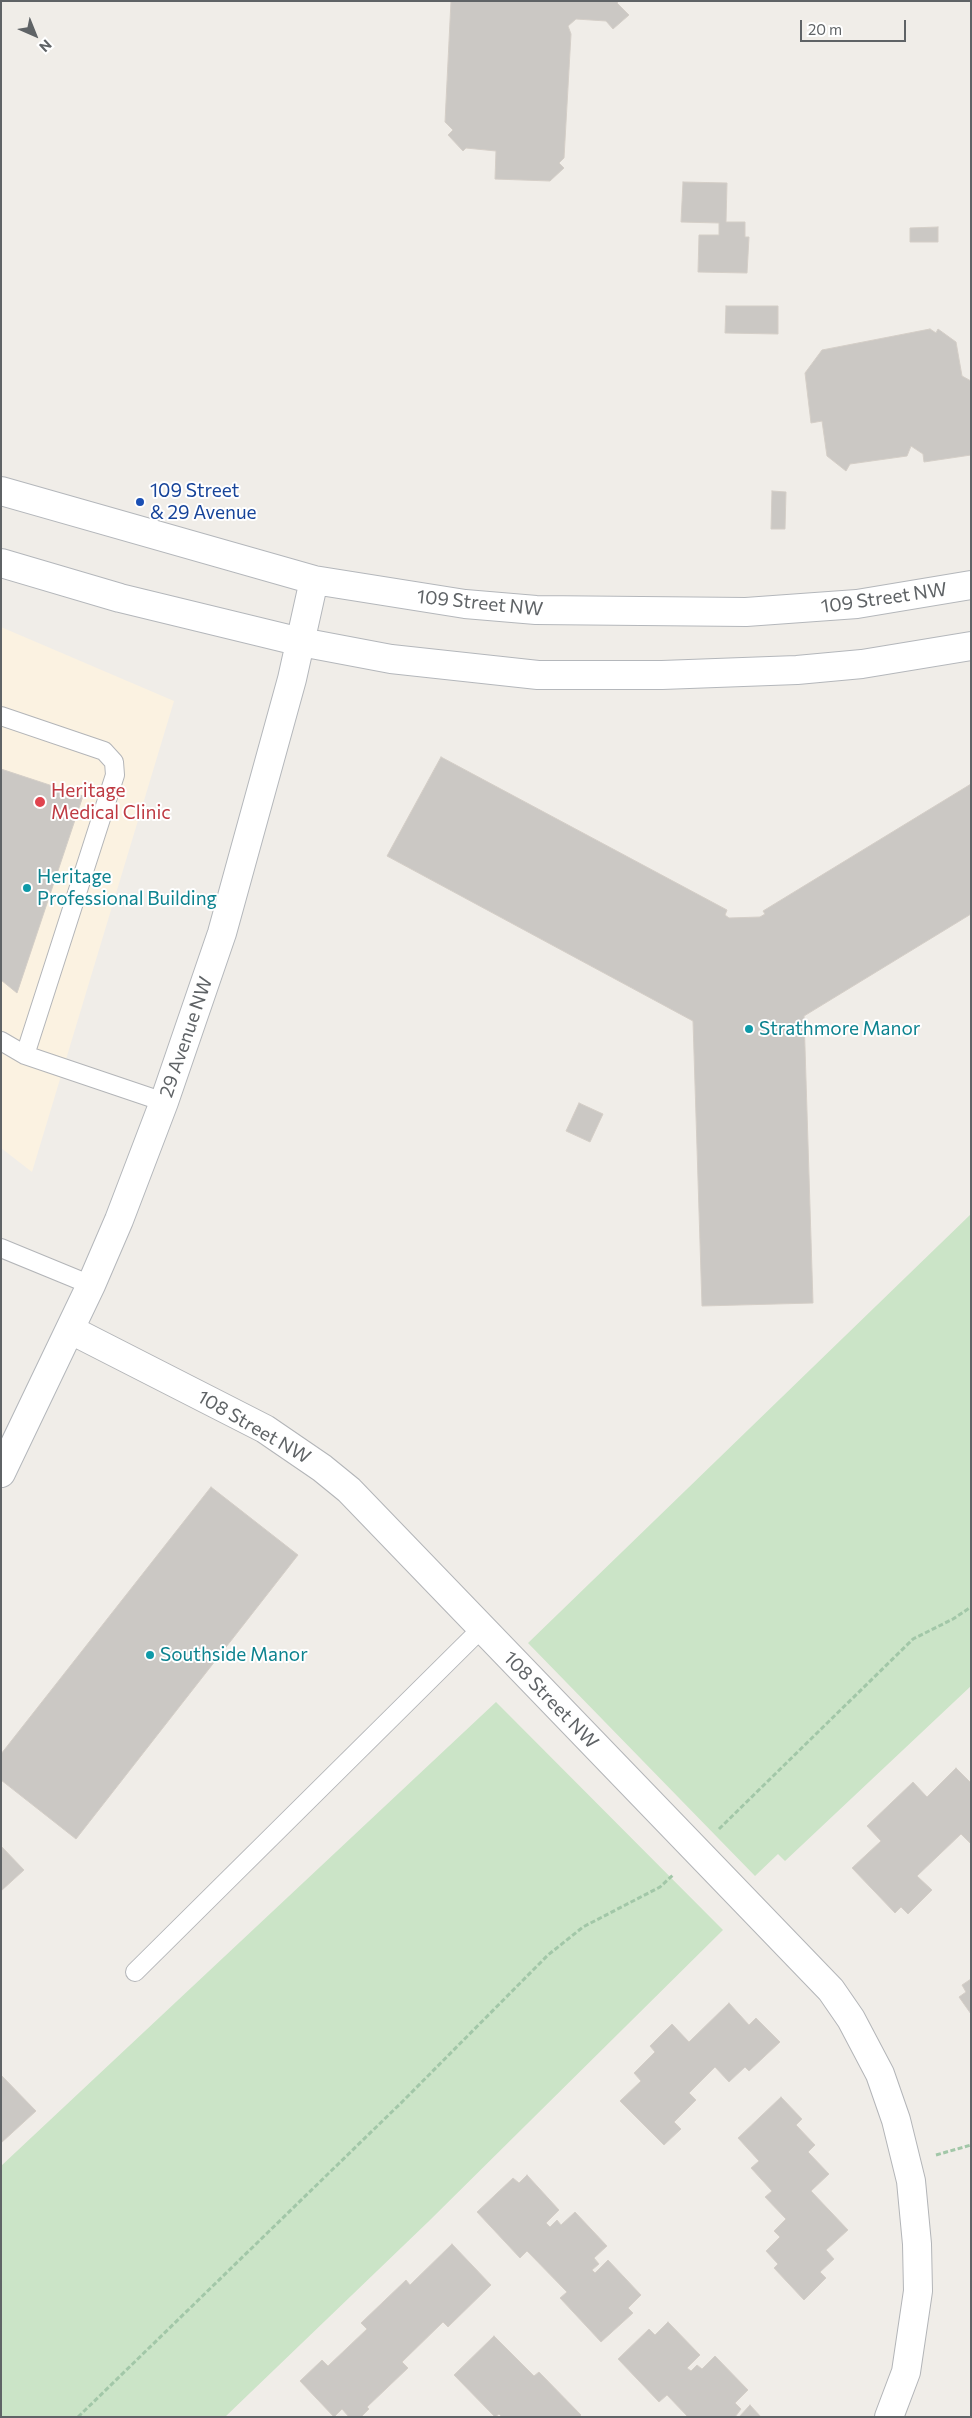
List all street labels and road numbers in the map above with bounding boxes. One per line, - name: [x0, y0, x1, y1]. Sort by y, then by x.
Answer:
- street label: 109 Street NW: [820, 578, 948, 618]
- street label: 109 Street NW: [416, 585, 544, 621]
- street label: 29 Avenue NW: [155, 974, 217, 1100]
- street label: 108 Street NW: [193, 1385, 315, 1469]
- street label: 108 Street NW: [499, 1646, 603, 1754]

